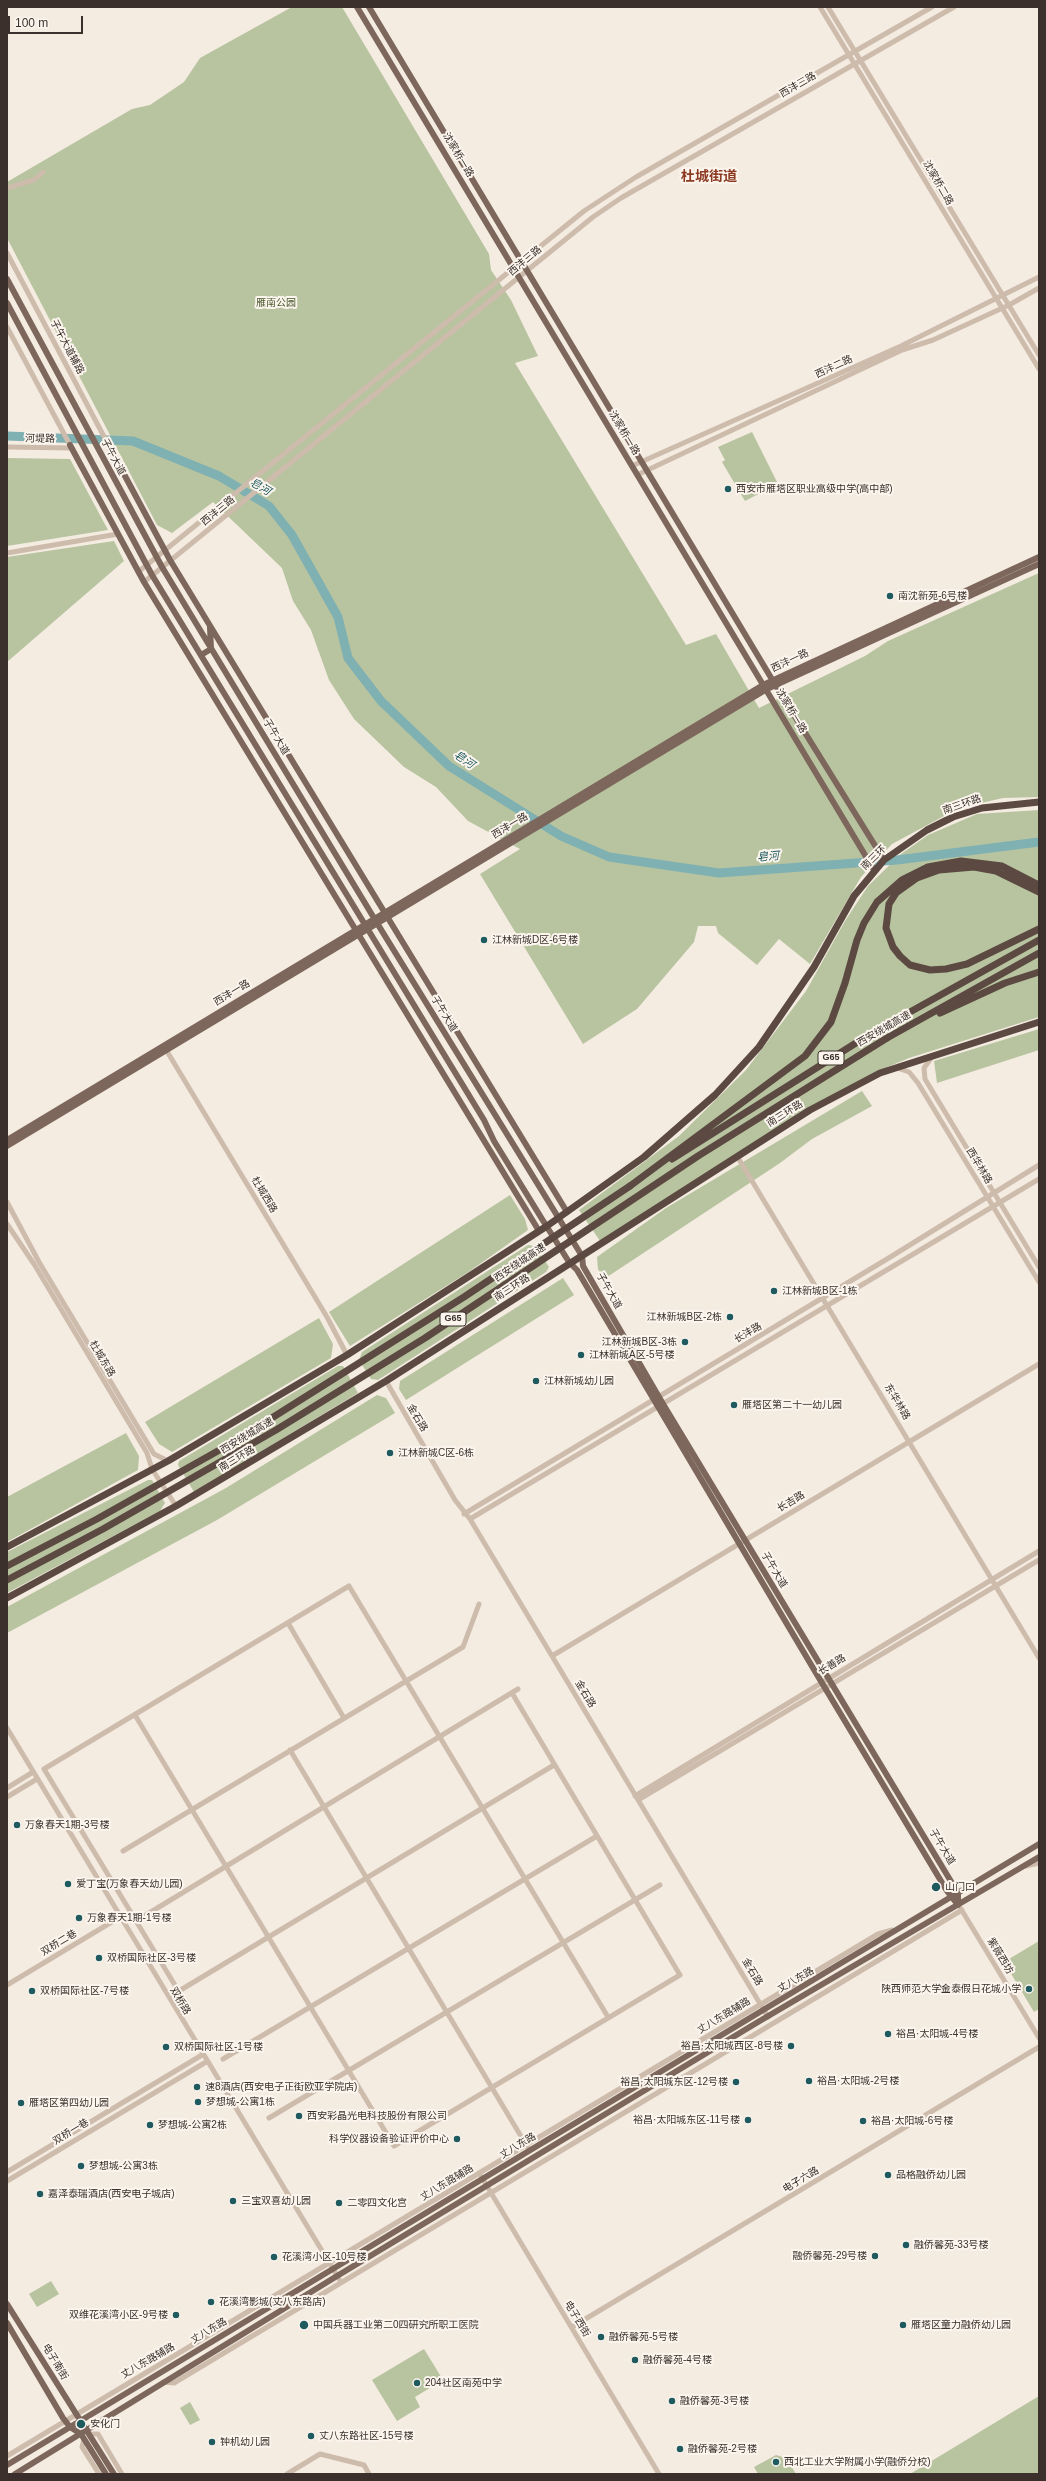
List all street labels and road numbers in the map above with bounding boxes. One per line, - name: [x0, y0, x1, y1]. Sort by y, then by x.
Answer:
- street label: 西沣三路: [778, 70, 818, 100]
- street label: 沈家桥一路: [440, 130, 476, 180]
- street label: 沈家桥二路: [920, 158, 956, 208]
- street label: 西沣三路: [506, 244, 544, 278]
- street label: 子午大道辅路: [48, 318, 86, 376]
- street label: 西沣二路: [813, 353, 855, 381]
- street label: 沈家桥一路: [606, 408, 642, 458]
- street label: 河堤路: [25, 433, 55, 445]
- street label: 子午大道: [98, 437, 128, 477]
- street label: 西沣三路: [199, 494, 237, 528]
- street label: 西沣一路: [769, 647, 811, 675]
- street label: 沈家桥一路: [773, 686, 809, 736]
- street label: 子午大道: [261, 717, 291, 757]
- street label: 南三环路: [941, 793, 983, 817]
- street label: 西沣一路: [490, 811, 530, 841]
- street label: 南三环: [859, 843, 889, 873]
- street label: 西沣一路: [212, 978, 252, 1008]
- street label: 子午大道: [429, 994, 459, 1034]
- street label: 西安绕城高速: [855, 1009, 913, 1049]
- road number: G65: [818, 1051, 844, 1065]
- street label: 南三环路: [765, 1098, 805, 1130]
- street label: 西华林路: [964, 1146, 994, 1186]
- street label: 杜城西路: [249, 1175, 279, 1215]
- street label: 西安绕城高速: [492, 1241, 548, 1285]
- street label: 子午大道: [594, 1271, 624, 1311]
- street label: 南三环路: [492, 1272, 532, 1304]
- road number: G65: [440, 1312, 466, 1326]
- street label: 长沣路: [732, 1320, 764, 1346]
- street label: 杜城东路: [87, 1339, 117, 1379]
- street label: 东华林路: [882, 1382, 912, 1422]
- street label: 金石路: [404, 1402, 430, 1434]
- street label: 西安绕城高速: [218, 1415, 276, 1457]
- street label: 南三环路: [217, 1444, 257, 1474]
- street label: 长吉路: [775, 1489, 807, 1515]
- street label: 子午大道: [759, 1550, 789, 1590]
- street label: 长善路: [816, 1652, 848, 1678]
- street label: 金石路: [572, 1678, 598, 1710]
- street label: 子午大道: [927, 1827, 957, 1867]
- street label: 双桥二巷: [39, 1928, 79, 1958]
- street label: 紫薇西坊: [985, 1936, 1015, 1976]
- street label: 金石路: [739, 1956, 765, 1988]
- street label: 丈八东路: [776, 1965, 816, 1995]
- street label: 双桥路: [167, 1985, 193, 2017]
- street label: 丈八东路辅路: [695, 1995, 753, 2037]
- street label: 双桥一巷: [51, 2117, 91, 2147]
- street label: 丈八东路: [498, 2131, 538, 2161]
- street label: 丈八东路辅路: [418, 2162, 476, 2204]
- street label: 电子六路: [781, 2165, 821, 2195]
- street label: 电子西街: [562, 2299, 592, 2339]
- street label: 丈八东路: [189, 2316, 229, 2346]
- street label: 丈八东路辅路: [119, 2341, 177, 2381]
- street label: 电子南街: [40, 2342, 70, 2382]

